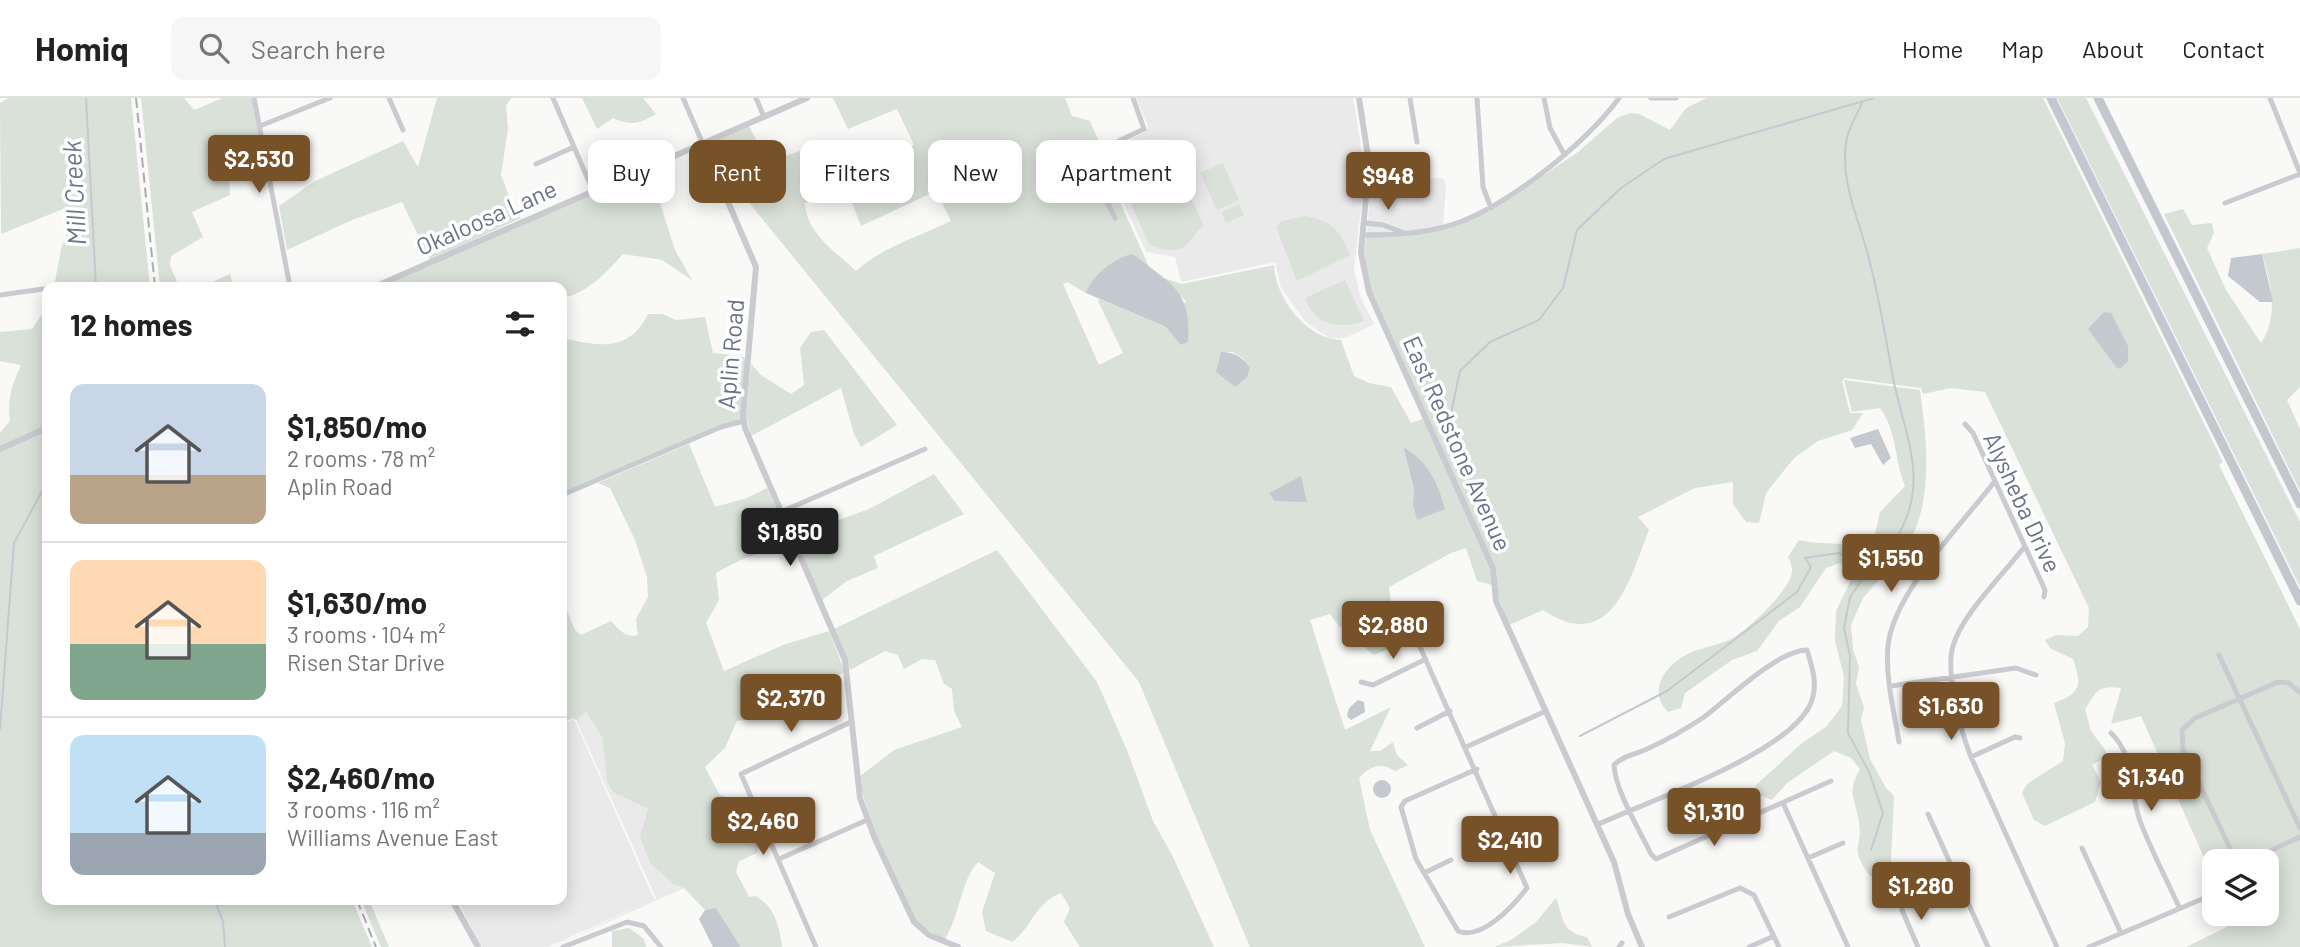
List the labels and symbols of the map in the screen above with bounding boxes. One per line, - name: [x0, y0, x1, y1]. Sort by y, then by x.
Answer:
- pin: $2,530: [202, 136, 316, 195]
- water label: Mill Creek: [55, 139, 91, 246]
- pin: $948: [1347, 152, 1429, 212]
- street label: Okaloosa Lane: [411, 173, 561, 261]
- street label: Aplin Road: [711, 298, 749, 410]
- street label: East Redstone Avenue: [1398, 331, 1518, 555]
- street label: Alysheba Drive: [1978, 427, 2068, 577]
- pin: $1,850: [733, 508, 847, 568]
- pin: $1,550: [1834, 534, 1948, 594]
- pin: $2,880: [1336, 602, 1450, 661]
- pin: $2,370: [734, 674, 848, 734]
- pin: $1,630: [1894, 682, 2008, 742]
- pin: $1,340: [2094, 754, 2208, 813]
- pin: $1,310: [1657, 788, 1771, 848]
- pin: $2,460: [706, 798, 820, 857]
- pin: $2,410: [1453, 816, 1567, 876]
- pin: $1,280: [1864, 862, 1978, 922]

